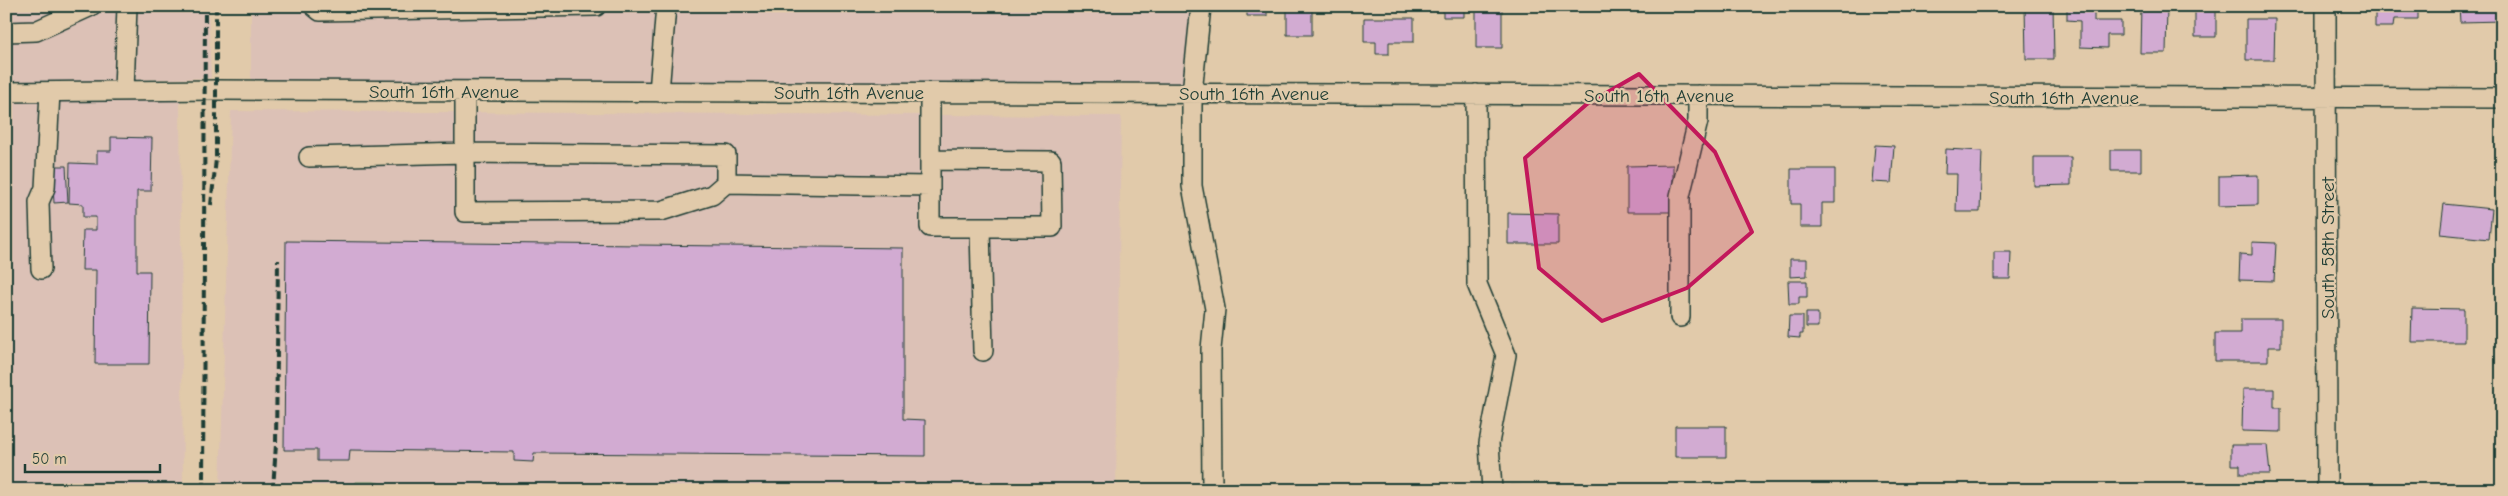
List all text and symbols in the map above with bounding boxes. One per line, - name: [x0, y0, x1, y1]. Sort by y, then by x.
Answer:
- street label: South 16th Avenue: [369, 81, 519, 103]
- street label: South 16th Avenue: [774, 82, 924, 104]
- street label: South 16th Avenue: [1179, 83, 1329, 105]
- street label: South 16th Avenue: [1584, 85, 1734, 107]
- street label: South 16th Avenue: [1989, 87, 2139, 109]
- street label: South 58th Street: [2317, 177, 2339, 319]
- scale bar: [25, 441, 160, 473]
- text: 50 m: [32, 450, 67, 468]

